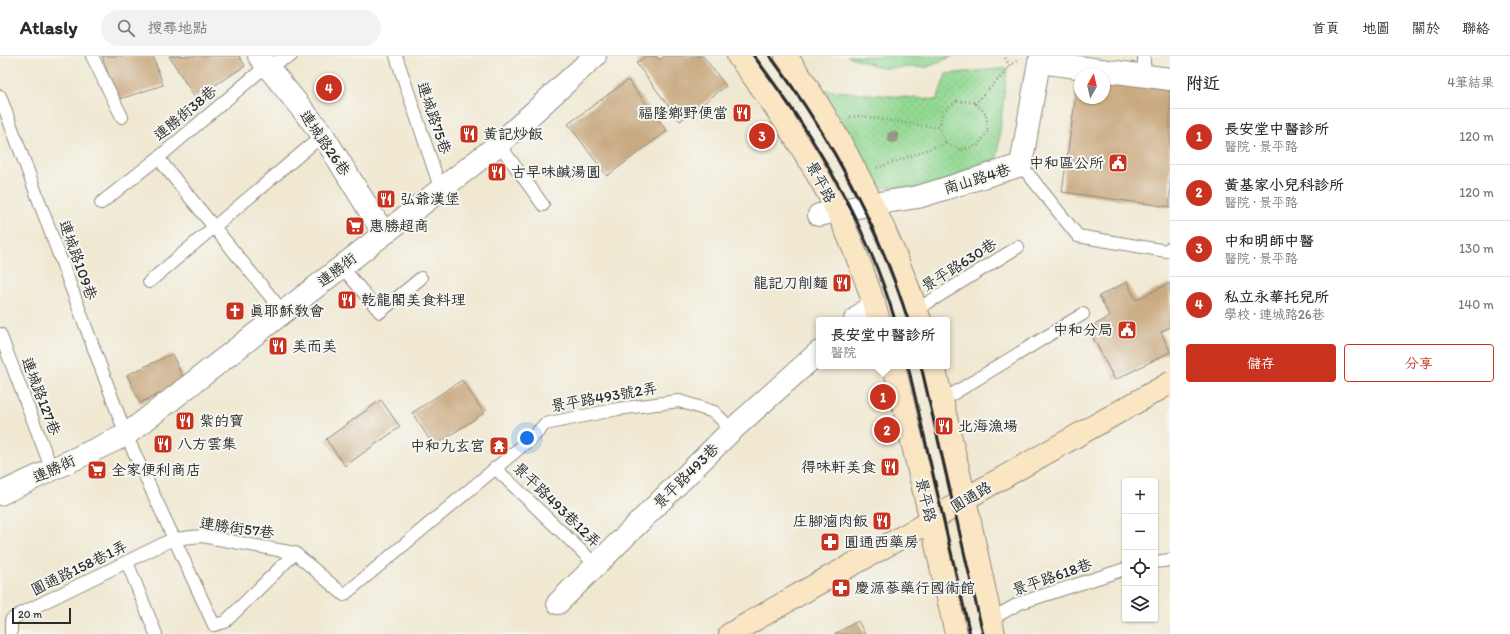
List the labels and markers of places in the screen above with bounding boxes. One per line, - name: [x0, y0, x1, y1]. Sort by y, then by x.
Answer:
- pin: 4: [316, 73, 342, 103]
- restaurant icon: 福隆鄉野便當: [731, 102, 753, 124]
- place label: 福隆鄉野便當: [638, 104, 728, 122]
- pin: 3: [749, 121, 775, 151]
- restaurant icon: 黃記炒飯: [458, 123, 480, 145]
- place label: 黃記炒飯: [483, 125, 543, 143]
- public building icon: 中和區公所: [1107, 152, 1129, 174]
- place label: 中和區公所: [1029, 154, 1104, 172]
- restaurant icon: 古早味鹹湯圓: [486, 161, 508, 183]
- place label: 古早味鹹湯圓: [511, 163, 601, 181]
- restaurant icon: 弘爺漢堡: [375, 188, 397, 210]
- place label: 弘爺漢堡: [400, 190, 460, 208]
- supermarket icon: 惠勝超商: [344, 215, 366, 237]
- place label: 惠勝超商: [369, 217, 429, 235]
- restaurant icon: 龍記刀削麵: [831, 272, 853, 294]
- place label: 龍記刀削麵: [753, 274, 828, 292]
- restaurant icon: 乾龍閣美食料理: [336, 289, 358, 311]
- place label: 乾龍閣美食料理: [361, 291, 466, 309]
- church icon: 真耶穌教會: [224, 300, 246, 322]
- place label: 真耶穌教會: [249, 302, 324, 320]
- public building icon: 中和分局: [1116, 319, 1138, 341]
- place label: 中和分局: [1053, 321, 1113, 339]
- restaurant icon: 美而美: [267, 335, 289, 357]
- place label: 美而美: [292, 337, 337, 355]
- pin: 1: [870, 382, 896, 412]
- restaurant icon: 紫的寶: [174, 410, 196, 432]
- place label: 紫的寶: [199, 412, 244, 430]
- pin: 2: [874, 415, 900, 445]
- restaurant icon: 北海漁場: [933, 415, 955, 437]
- place label: 北海漁場: [958, 417, 1018, 435]
- restaurant icon: 八方雲集: [152, 433, 174, 455]
- place label: 八方雲集: [177, 435, 237, 453]
- temple icon: 中和九玄宮: [488, 435, 510, 457]
- place label: 中和九玄宮: [410, 437, 485, 455]
- restaurant icon: 得味軒美食: [879, 456, 901, 478]
- place label: 得味軒美食: [801, 458, 876, 476]
- supermarket icon: 全家便利商店: [86, 459, 108, 481]
- place label: 全家便利商店: [111, 461, 201, 479]
- restaurant icon: 庄腳滷肉飯: [871, 510, 893, 532]
- place label: 庄腳滷肉飯: [793, 512, 868, 530]
- pharmacy icon: 圓通西藥房: [819, 531, 841, 553]
- place label: 圓通西藥房: [844, 533, 919, 551]
- pharmacy icon: 慶源蔘藥行國術館: [830, 577, 852, 599]
- place label: 慶源蔘藥行國術館: [855, 579, 975, 597]

